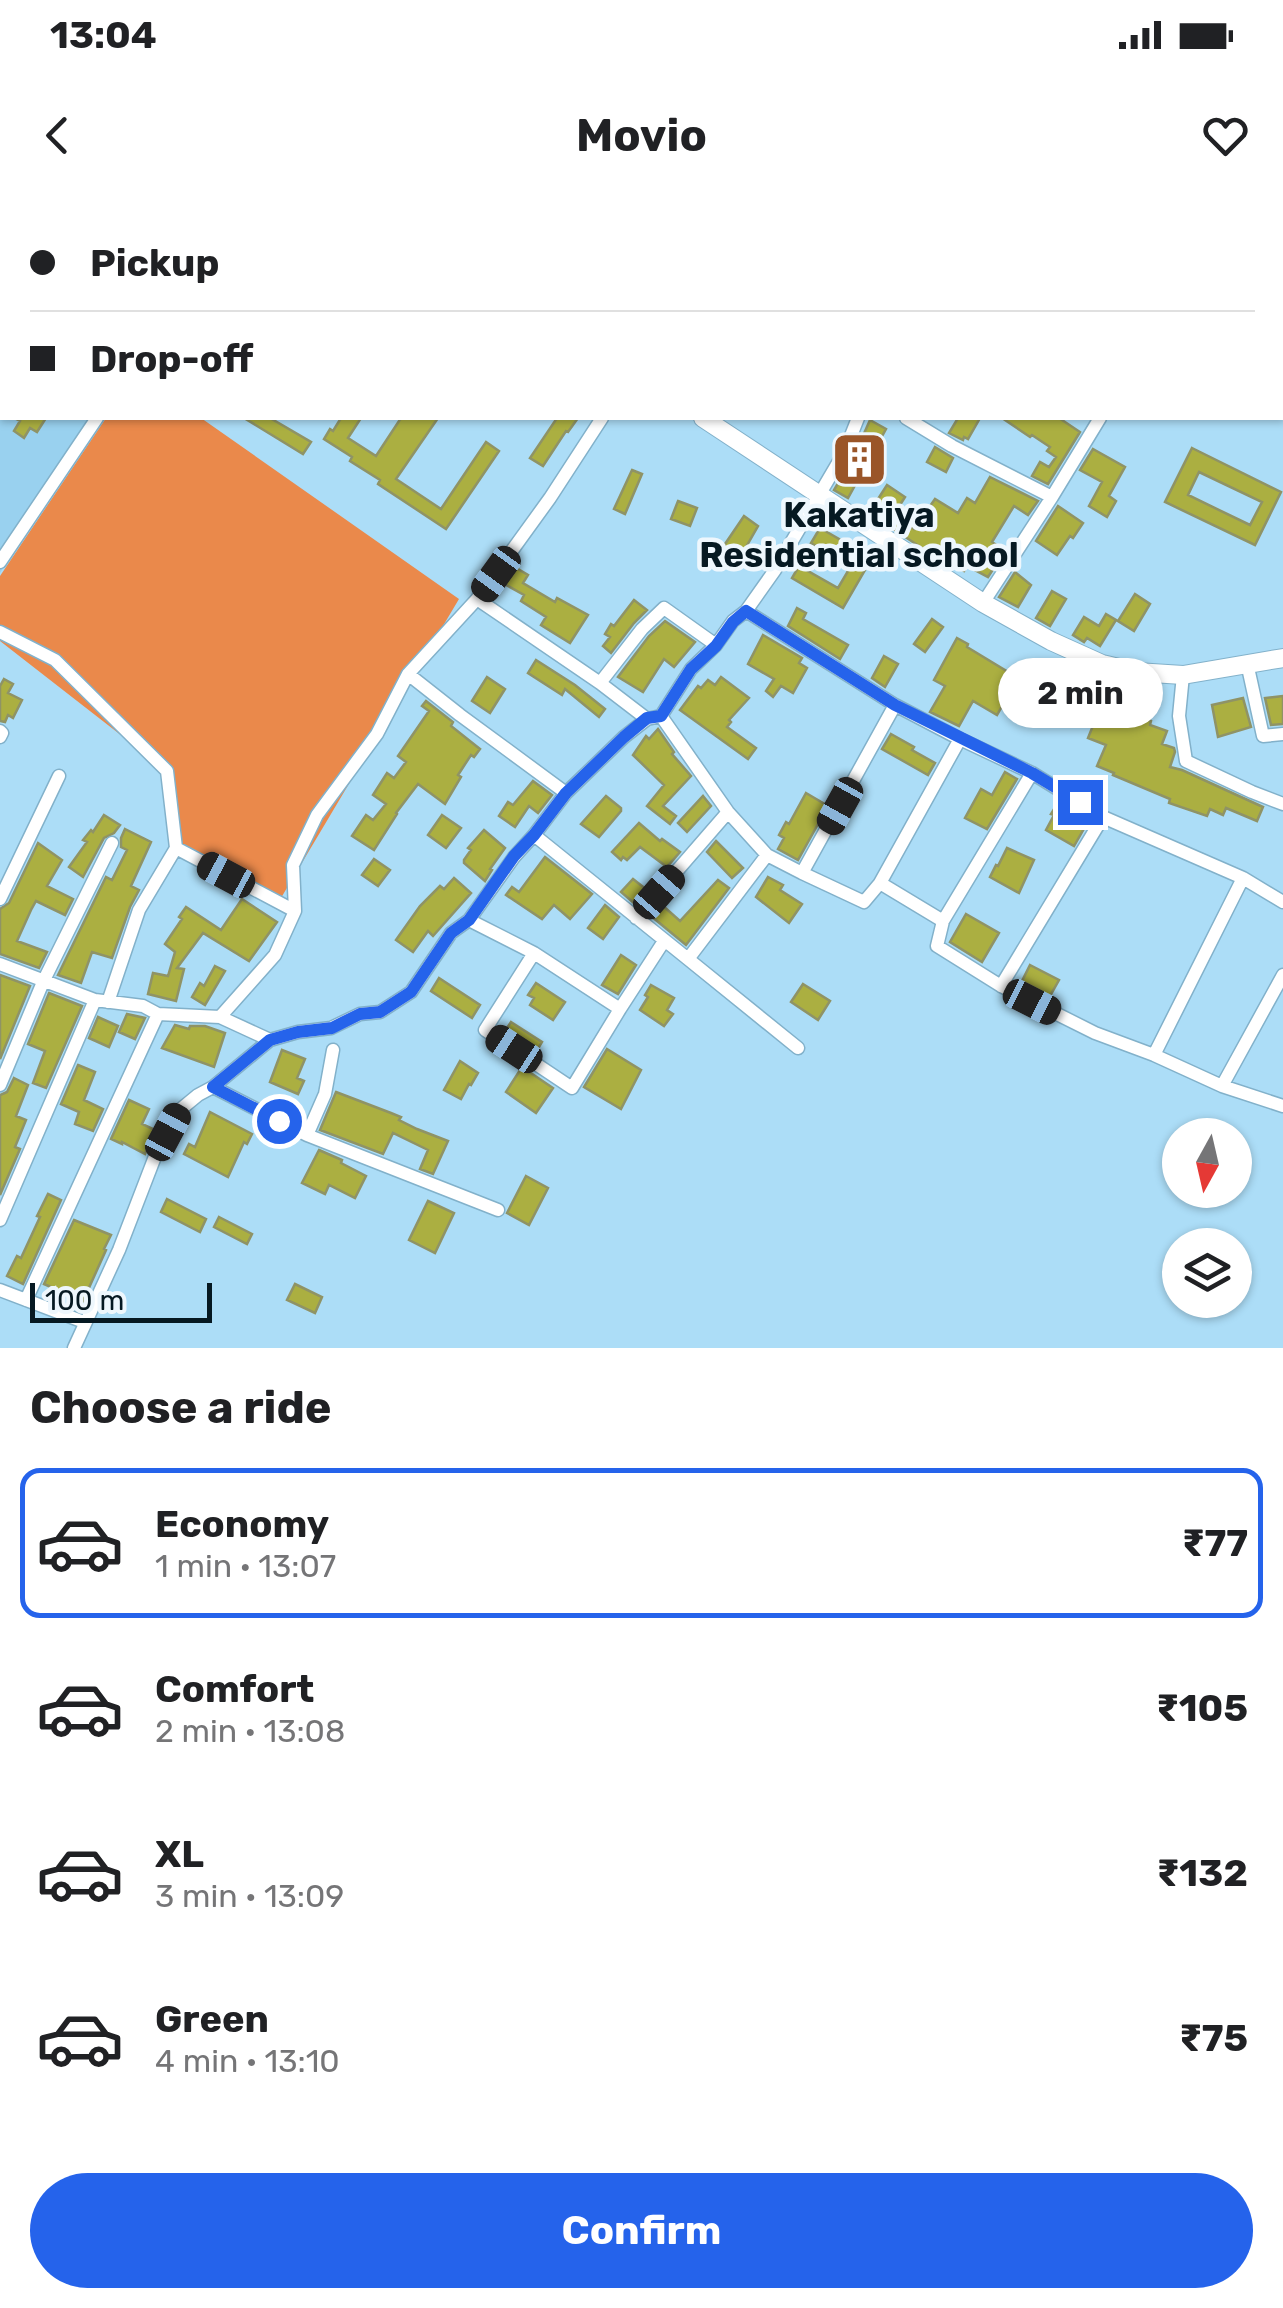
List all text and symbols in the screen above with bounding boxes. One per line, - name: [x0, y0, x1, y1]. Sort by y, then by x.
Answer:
- text: 13:04: [50, 12, 157, 58]
- icon: back: [30, 108, 85, 163]
- icon: heart: [1198, 108, 1253, 163]
- text: Movio: [576, 109, 707, 162]
- text: Pickup: [90, 240, 219, 286]
- text: Drop-off: [90, 336, 253, 382]
- building icon: Kakatiya Residential school: [829, 429, 889, 489]
- place label: Kakatiya Residential school: [699, 494, 1019, 576]
- car: [466, 541, 526, 607]
- callout: 2 min: [998, 657, 1162, 727]
- text: 2 min: [1037, 674, 1124, 712]
- car: [812, 772, 868, 840]
- route end: [1058, 780, 1103, 825]
- car: [192, 848, 260, 902]
- car: [628, 860, 690, 924]
- car: [998, 975, 1066, 1029]
- car: [481, 1020, 547, 1078]
- car: [141, 1098, 195, 1166]
- route start: [257, 1099, 302, 1144]
- north arrow: [1162, 1118, 1252, 1208]
- map controls: [1162, 1118, 1252, 1318]
- button: layers: [1162, 1228, 1252, 1318]
- scale bar: [30, 1278, 212, 1322]
- text: 100 m: [45, 1284, 124, 1317]
- text: Choose a ride: [30, 1381, 332, 1434]
- icon: car: [35, 1498, 125, 1588]
- text: Economy: [155, 1501, 329, 1547]
- text: ₹77: [1182, 1520, 1248, 1566]
- text: 1 min · 13:07: [155, 1547, 336, 1585]
- icon: car: [35, 1663, 125, 1753]
- text: Comfort: [155, 1666, 314, 1712]
- text: ₹105: [1156, 1685, 1248, 1731]
- text: 2 min · 13:08: [155, 1712, 345, 1750]
- icon: car: [35, 1828, 125, 1918]
- text: XL: [155, 1831, 204, 1877]
- text: ₹132: [1157, 1850, 1248, 1896]
- text: 3 min · 13:09: [155, 1877, 344, 1915]
- icon: car: [35, 1993, 125, 2083]
- text: Green: [155, 1996, 269, 2042]
- text: ₹75: [1179, 2015, 1248, 2061]
- text: 4 min · 13:10: [155, 2042, 340, 2080]
- button: Confirm: [30, 2173, 1253, 2288]

